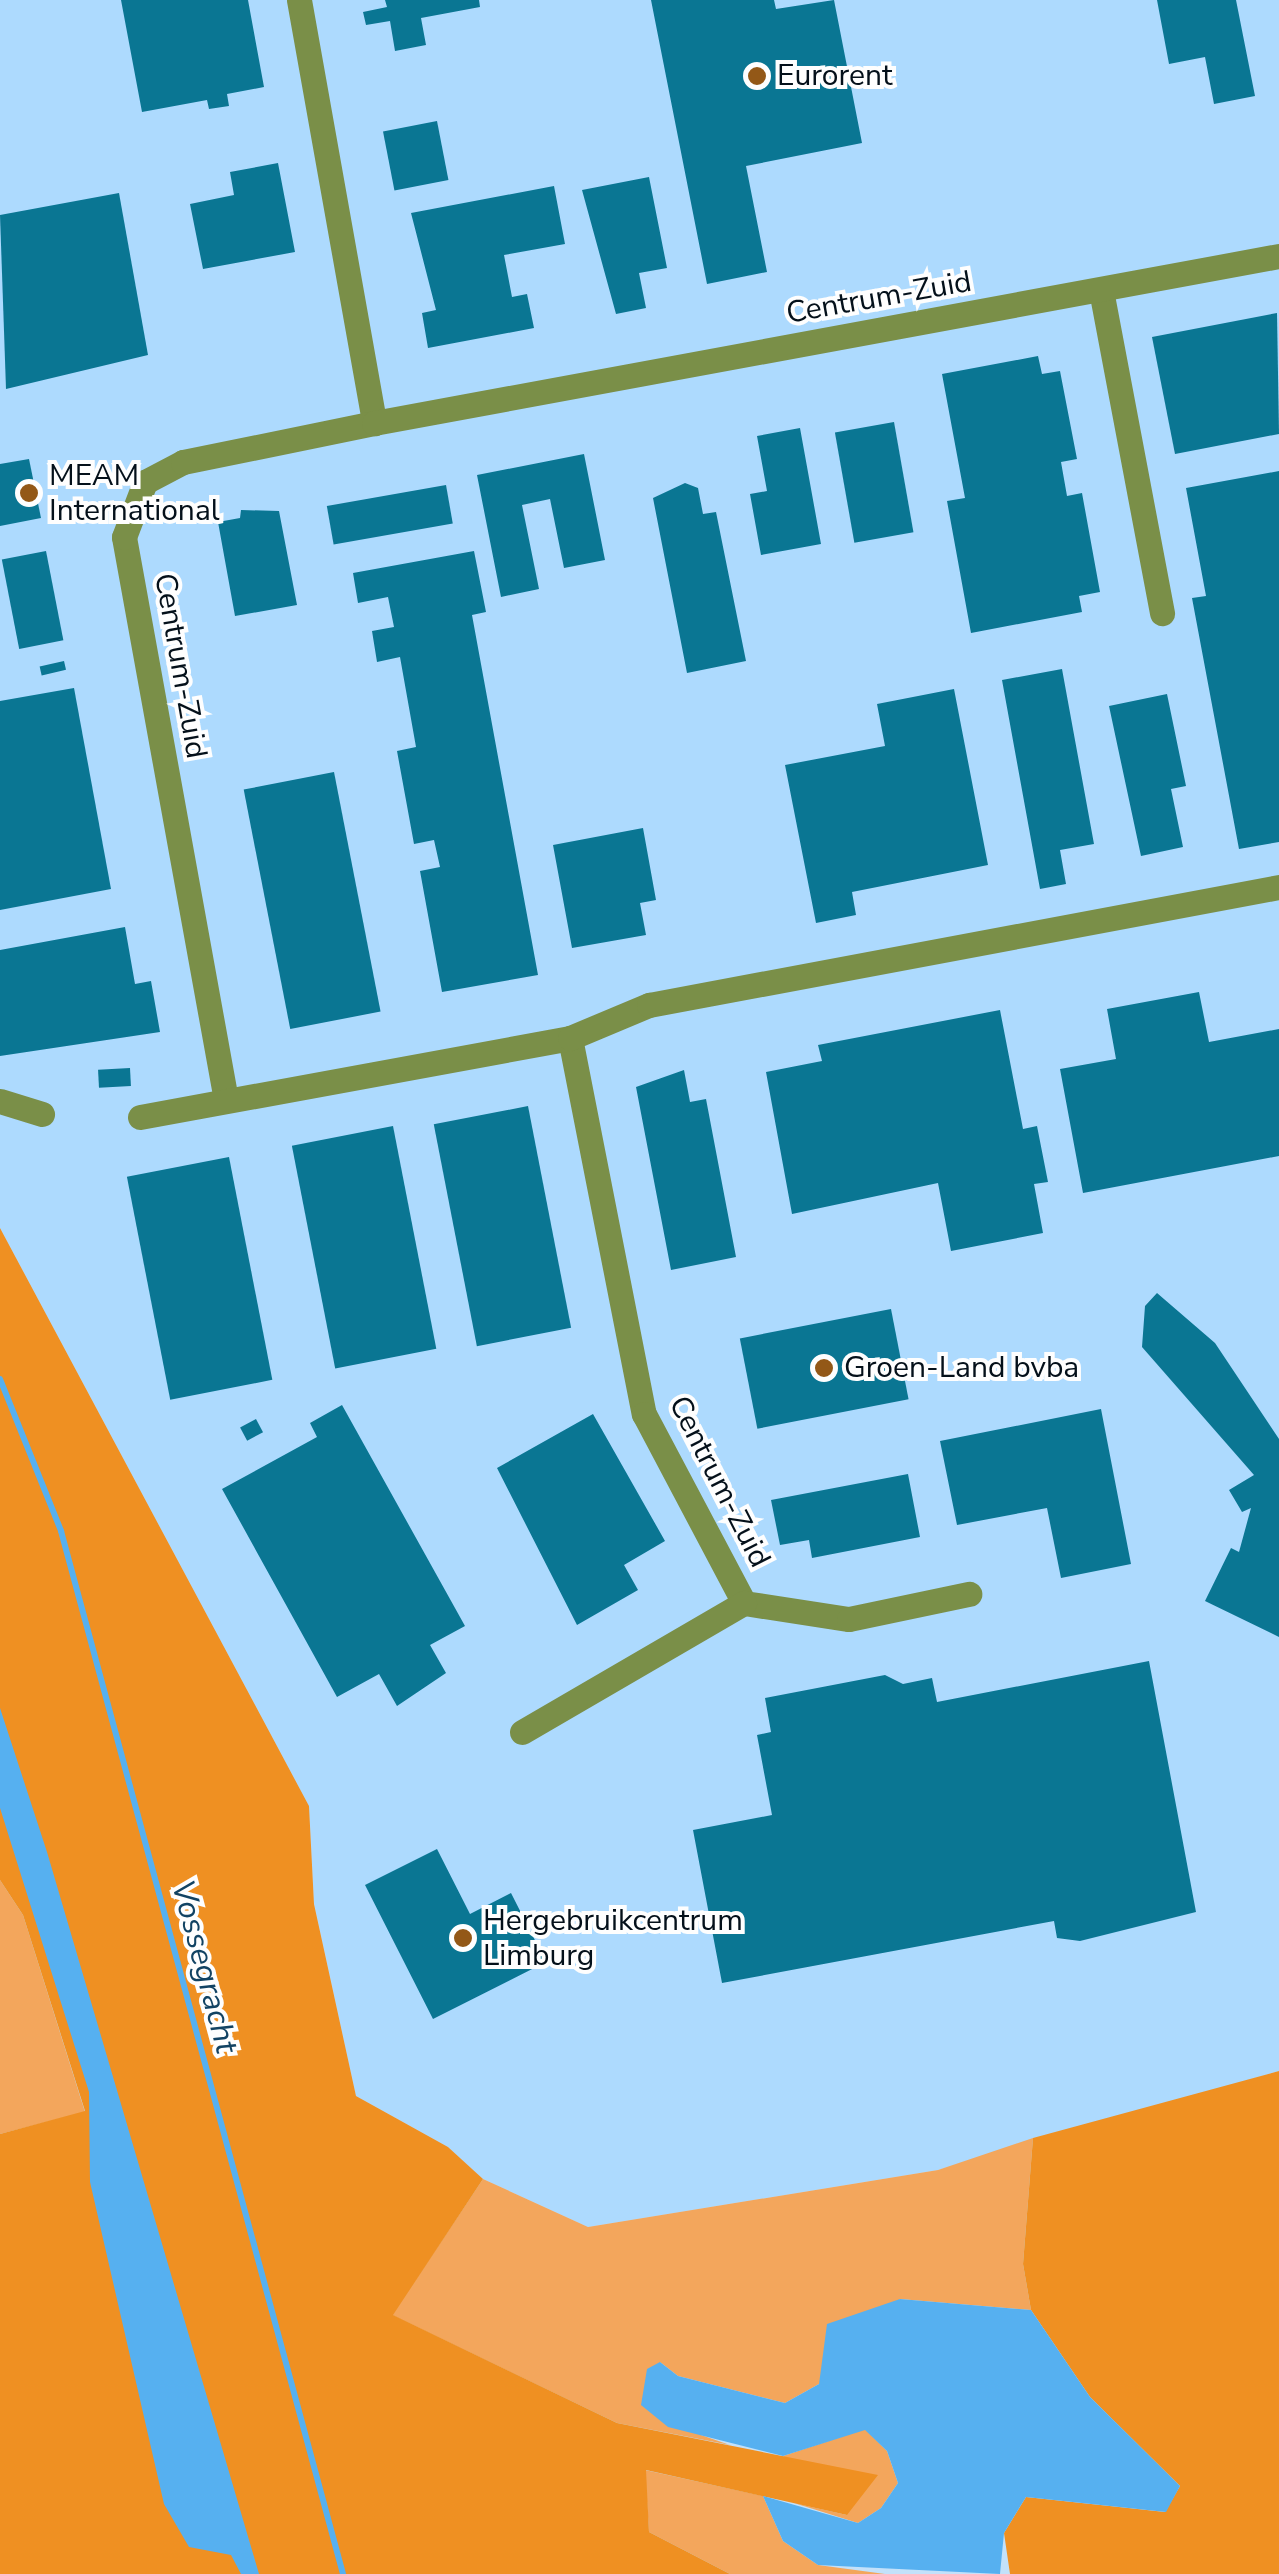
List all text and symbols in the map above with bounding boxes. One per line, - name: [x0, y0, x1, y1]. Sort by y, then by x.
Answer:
- place label: Eurorent: [777, 58, 893, 94]
- marker: Eurorent: [746, 65, 768, 87]
- street label: Centrum-Zuid: [784, 264, 974, 332]
- place label: MEAM International: [49, 458, 220, 528]
- marker: MEAM International: [18, 482, 40, 504]
- street label: Centrum-Zuid: [146, 571, 214, 761]
- place label: Groen-Land bvba: [844, 1350, 1079, 1386]
- marker: Groen-Land bvba: [813, 1357, 835, 1379]
- street label: Centrum-Zuid: [660, 1390, 778, 1574]
- water label: Vossegracht: [163, 1877, 245, 2057]
- place label: Hergebruikcentrum Limburg: [483, 1903, 743, 1974]
- marker: Hergebruikcentrum Limburg: [452, 1927, 474, 1949]

